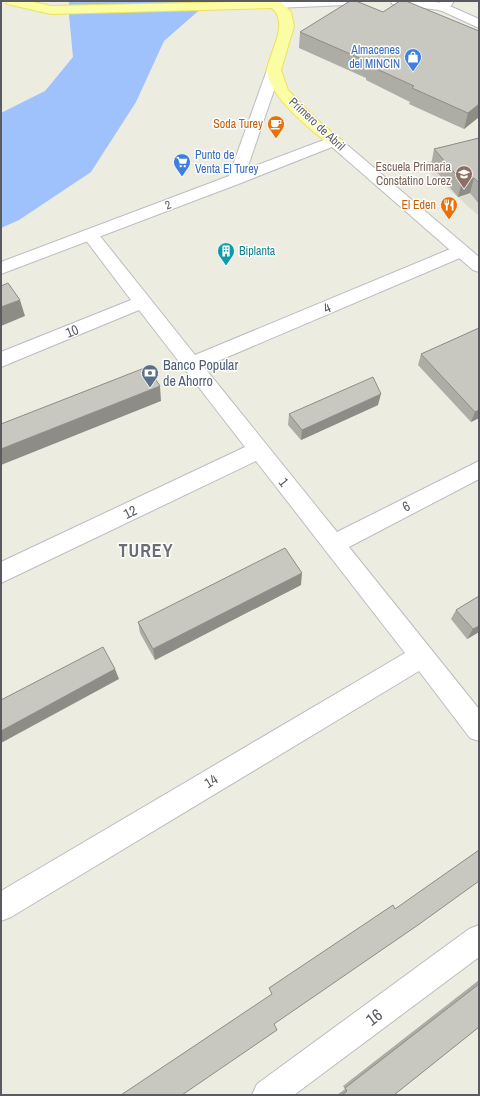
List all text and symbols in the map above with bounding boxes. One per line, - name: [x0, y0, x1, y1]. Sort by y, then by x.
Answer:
- place label: Almacenes del MINCIN: [349, 42, 400, 72]
- shop icon: Almacenes del MINCIN: [403, 47, 423, 72]
- street label: Primero de Abril: [286, 94, 348, 154]
- cafe icon: Soda Turey: [266, 114, 286, 139]
- place label: Soda Turey: [213, 116, 263, 132]
- place label: Punto de Venta El Turey: [195, 147, 259, 177]
- supermarket icon: Punto de Venta El Turey: [172, 152, 192, 177]
- place label: Escuela Primaria Constatino Lorez: [376, 159, 452, 189]
- school or university icon: Escuela Primaria Constatino Lorez: [454, 164, 474, 189]
- restaurant icon: El Eden: [439, 195, 459, 220]
- street label: 2: [163, 197, 173, 213]
- place label: El Eden: [402, 197, 436, 213]
- building icon: Biplanta: [216, 241, 236, 266]
- place label: Biplanta: [239, 243, 276, 259]
- street label: 4: [321, 298, 334, 318]
- street label: 10: [63, 320, 81, 342]
- place label: Banco Popular de Ahorro: [163, 356, 238, 390]
- bank icon: Banco Popular de Ahorro: [140, 363, 160, 388]
- street label: 1: [275, 474, 293, 491]
- street label: 6: [399, 497, 413, 515]
- street label: 12: [120, 501, 140, 523]
- district label: TUREY: [118, 538, 174, 563]
- street label: 14: [201, 770, 222, 792]
- street label: 16: [361, 1003, 387, 1030]

